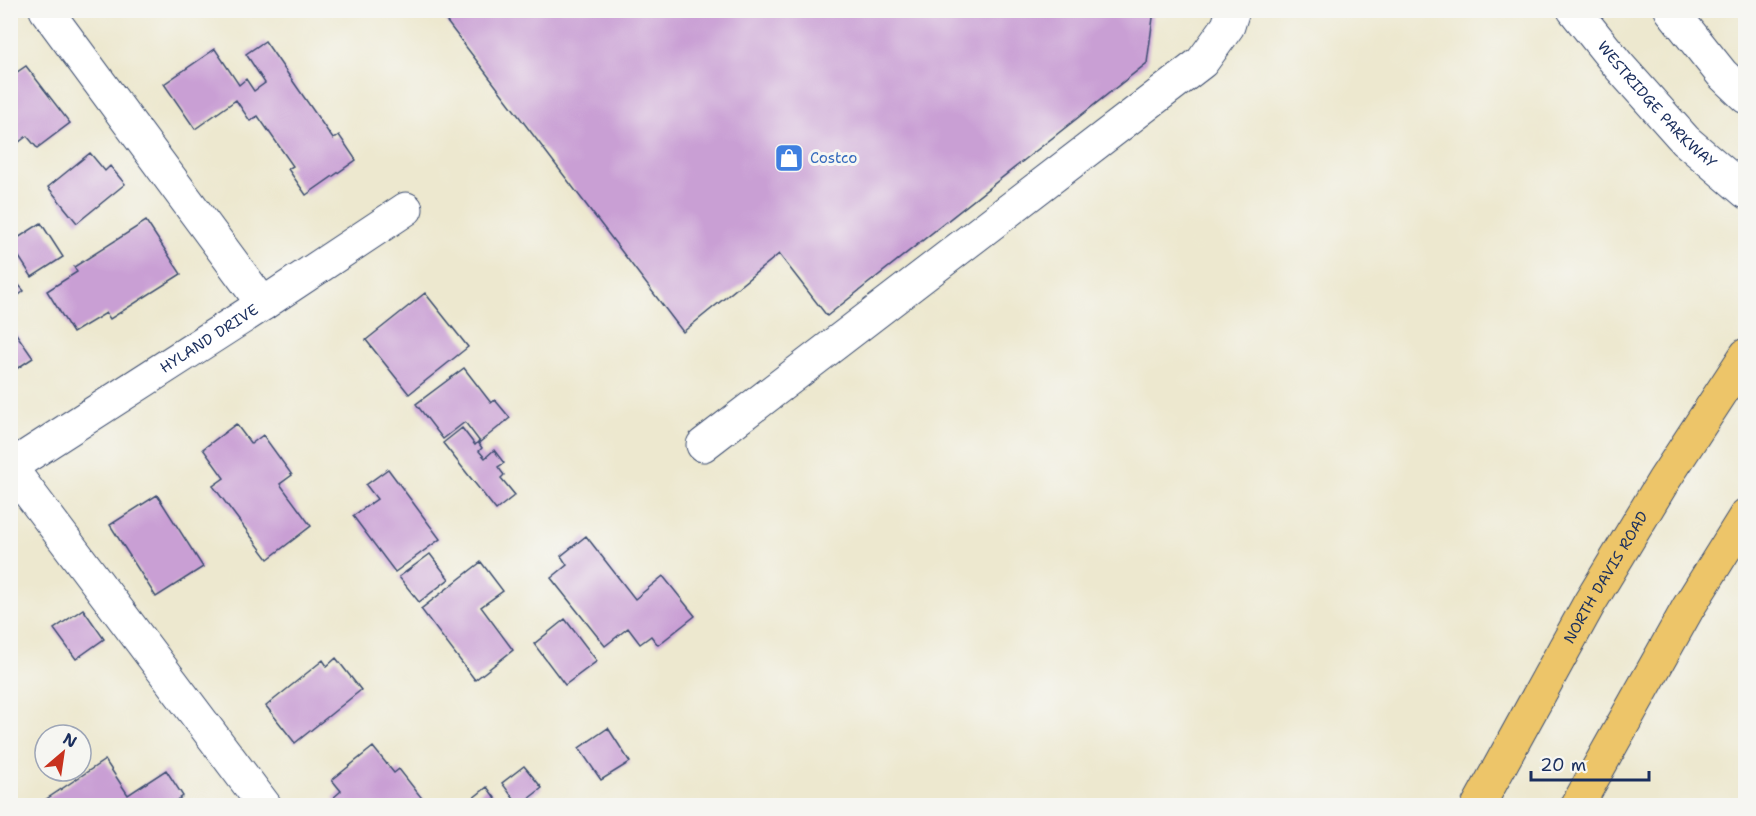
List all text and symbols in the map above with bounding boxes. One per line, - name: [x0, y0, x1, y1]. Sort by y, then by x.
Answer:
- street label: WESTRIDGE PARKWAY: [1593, 37, 1721, 173]
- shop icon: Costco: [773, 142, 805, 174]
- place label: Costco: [810, 148, 857, 168]
- street label: HYLAND DRIVE: [156, 300, 262, 378]
- street label: NORTH DAVIS ROAD: [1559, 507, 1653, 647]
- north arrow: [33, 723, 93, 783]
- text: N: [59, 728, 81, 753]
- scale bar: [1531, 744, 1650, 782]
- text: 20 m: [1540, 753, 1586, 777]

